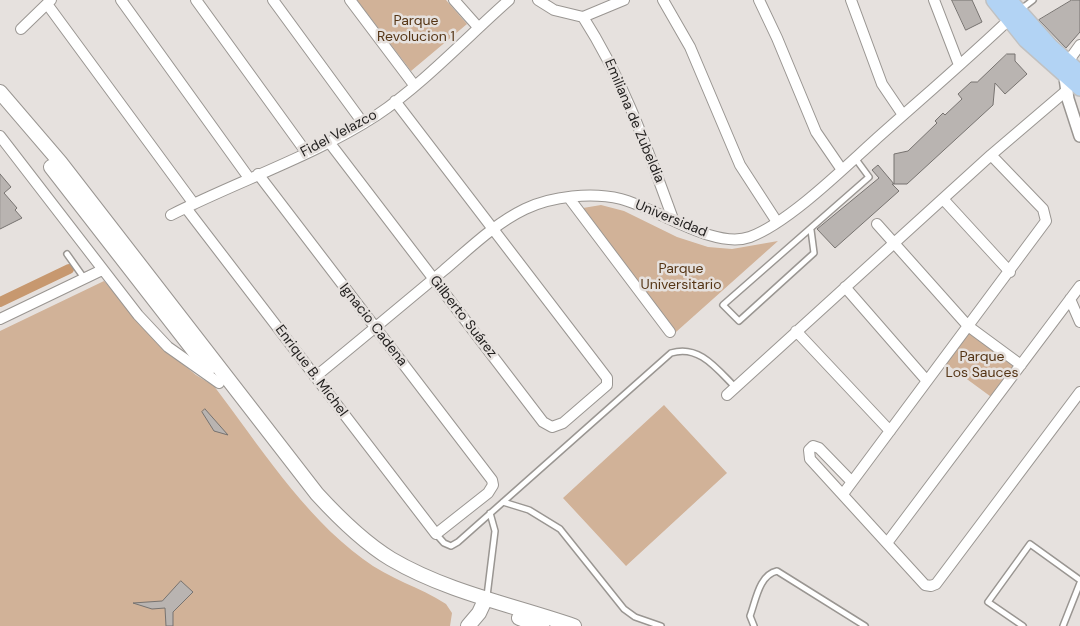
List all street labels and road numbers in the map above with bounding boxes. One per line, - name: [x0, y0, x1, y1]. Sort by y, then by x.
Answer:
- street label: Emiliana de Zubeldia: [600, 57, 668, 185]
- street label: Fidel Velazco: [298, 107, 380, 161]
- street label: Universidad: [632, 197, 710, 241]
- street label: Gilberto Suárez: [426, 273, 500, 361]
- street label: Ignacio Cadena: [336, 280, 410, 370]
- street label: Enrique B. Michel: [271, 322, 351, 420]

